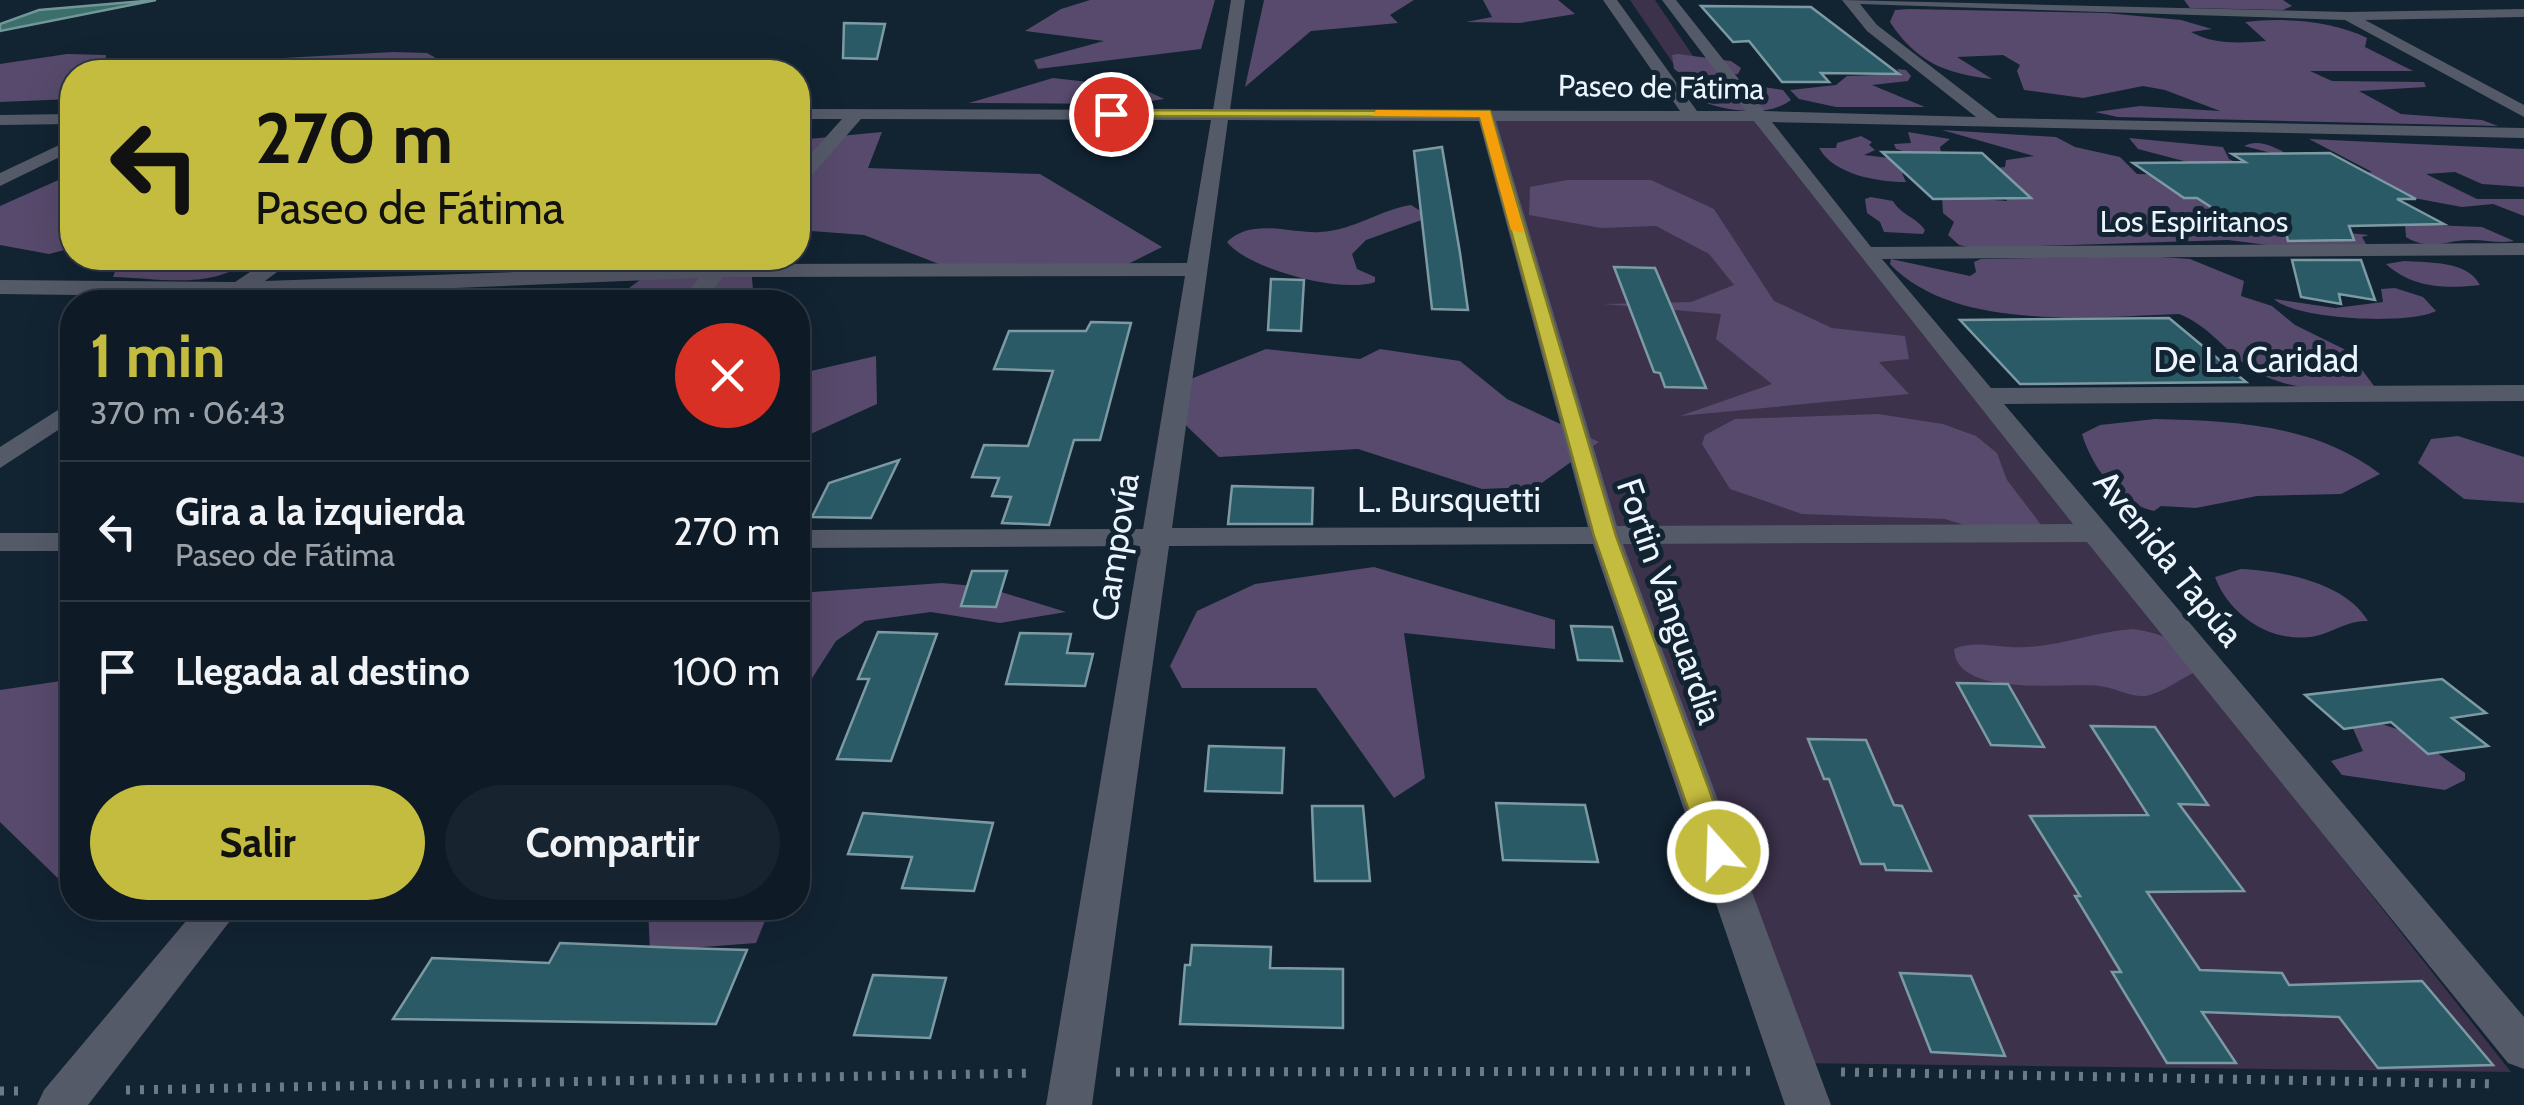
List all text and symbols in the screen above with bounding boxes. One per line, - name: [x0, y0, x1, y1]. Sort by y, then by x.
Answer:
- street label: Paseo de Fátima: [1558, 67, 1765, 107]
- pin: [1069, 72, 1154, 157]
- icon: arrive: [1084, 87, 1139, 142]
- text: 270 m: [255, 95, 453, 181]
- icon: left: [90, 100, 220, 230]
- text: Paseo de Fátima: [255, 181, 564, 235]
- street label: Los Espiritanos: [2100, 203, 2288, 240]
- text: 1 min: [90, 319, 225, 392]
- button: close: [675, 323, 780, 428]
- street label: De La Caridad: [2153, 338, 2359, 381]
- text: 370 m · 06:43: [90, 393, 286, 432]
- street label: Avenida Tapúa: [2085, 461, 2253, 655]
- street label: Campovía: [1082, 470, 1148, 624]
- street label: Fortin Vanguardia: [1608, 473, 1732, 730]
- street label: L. Bursquetti: [1357, 478, 1541, 521]
- text: Gira a la izquierda: [175, 488, 465, 535]
- icon: left: [90, 504, 145, 559]
- text: 270 m: [673, 508, 780, 555]
- text: Paseo de Fátima: [175, 535, 395, 574]
- icon: arrive: [90, 644, 145, 699]
- text: Llegada al destino: [175, 648, 470, 695]
- text: 100 m: [673, 648, 780, 695]
- button: Salir: [90, 785, 425, 900]
- button: Compartir: [445, 785, 780, 900]
- position arrow: [1666, 800, 1770, 904]

